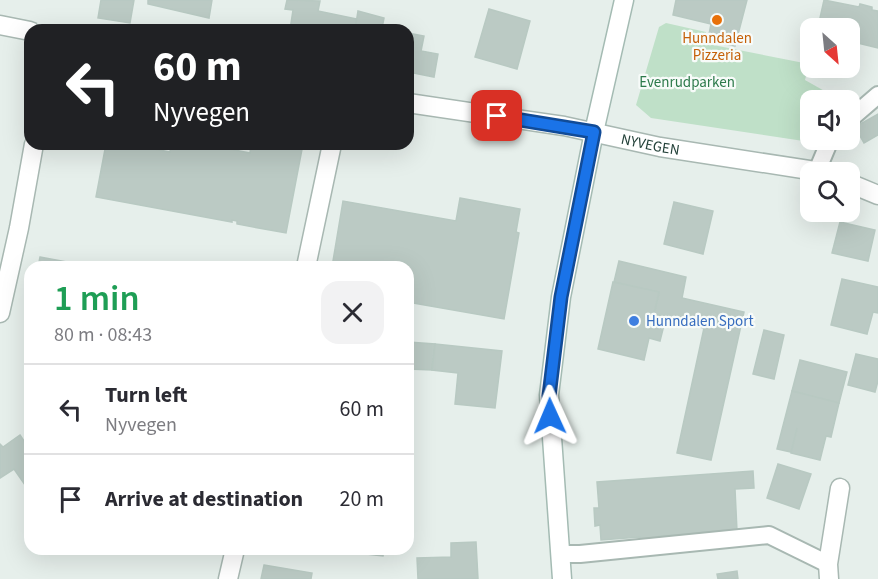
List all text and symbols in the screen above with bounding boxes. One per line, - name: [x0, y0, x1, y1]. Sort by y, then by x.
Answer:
- marker: Hunndalen Pizzeria: [710, 13, 724, 27]
- north arrow: [800, 18, 860, 78]
- map controls: [800, 18, 860, 222]
- place label: Hunndalen Pizzeria: [682, 28, 752, 66]
- text: 60 m: [153, 37, 242, 97]
- icon: left: [54, 48, 132, 126]
- park label: Evenrudparken: [639, 72, 735, 93]
- pin: [471, 90, 522, 141]
- button: sound: [800, 90, 860, 150]
- text: Nyvegen: [153, 93, 250, 132]
- icon: arrive: [480, 99, 513, 132]
- street label: NYVEGEN: [619, 128, 681, 160]
- button: search: [800, 162, 860, 222]
- text: 1 min: [54, 273, 140, 324]
- button: close: [321, 281, 384, 344]
- place label: Hunndalen Sport: [646, 311, 753, 332]
- marker: Hunndalen Sport: [627, 314, 641, 328]
- text: 80 m · 08:43: [54, 321, 152, 349]
- text: Turn left: [105, 379, 187, 411]
- position arrow: [518, 384, 582, 448]
- icon: left: [54, 393, 87, 426]
- text: 60 m: [339, 393, 384, 425]
- text: Nyvegen: [105, 411, 177, 439]
- icon: arrive: [54, 483, 87, 516]
- text: Arrive at destination: [105, 483, 303, 515]
- text: 20 m: [339, 483, 384, 515]

